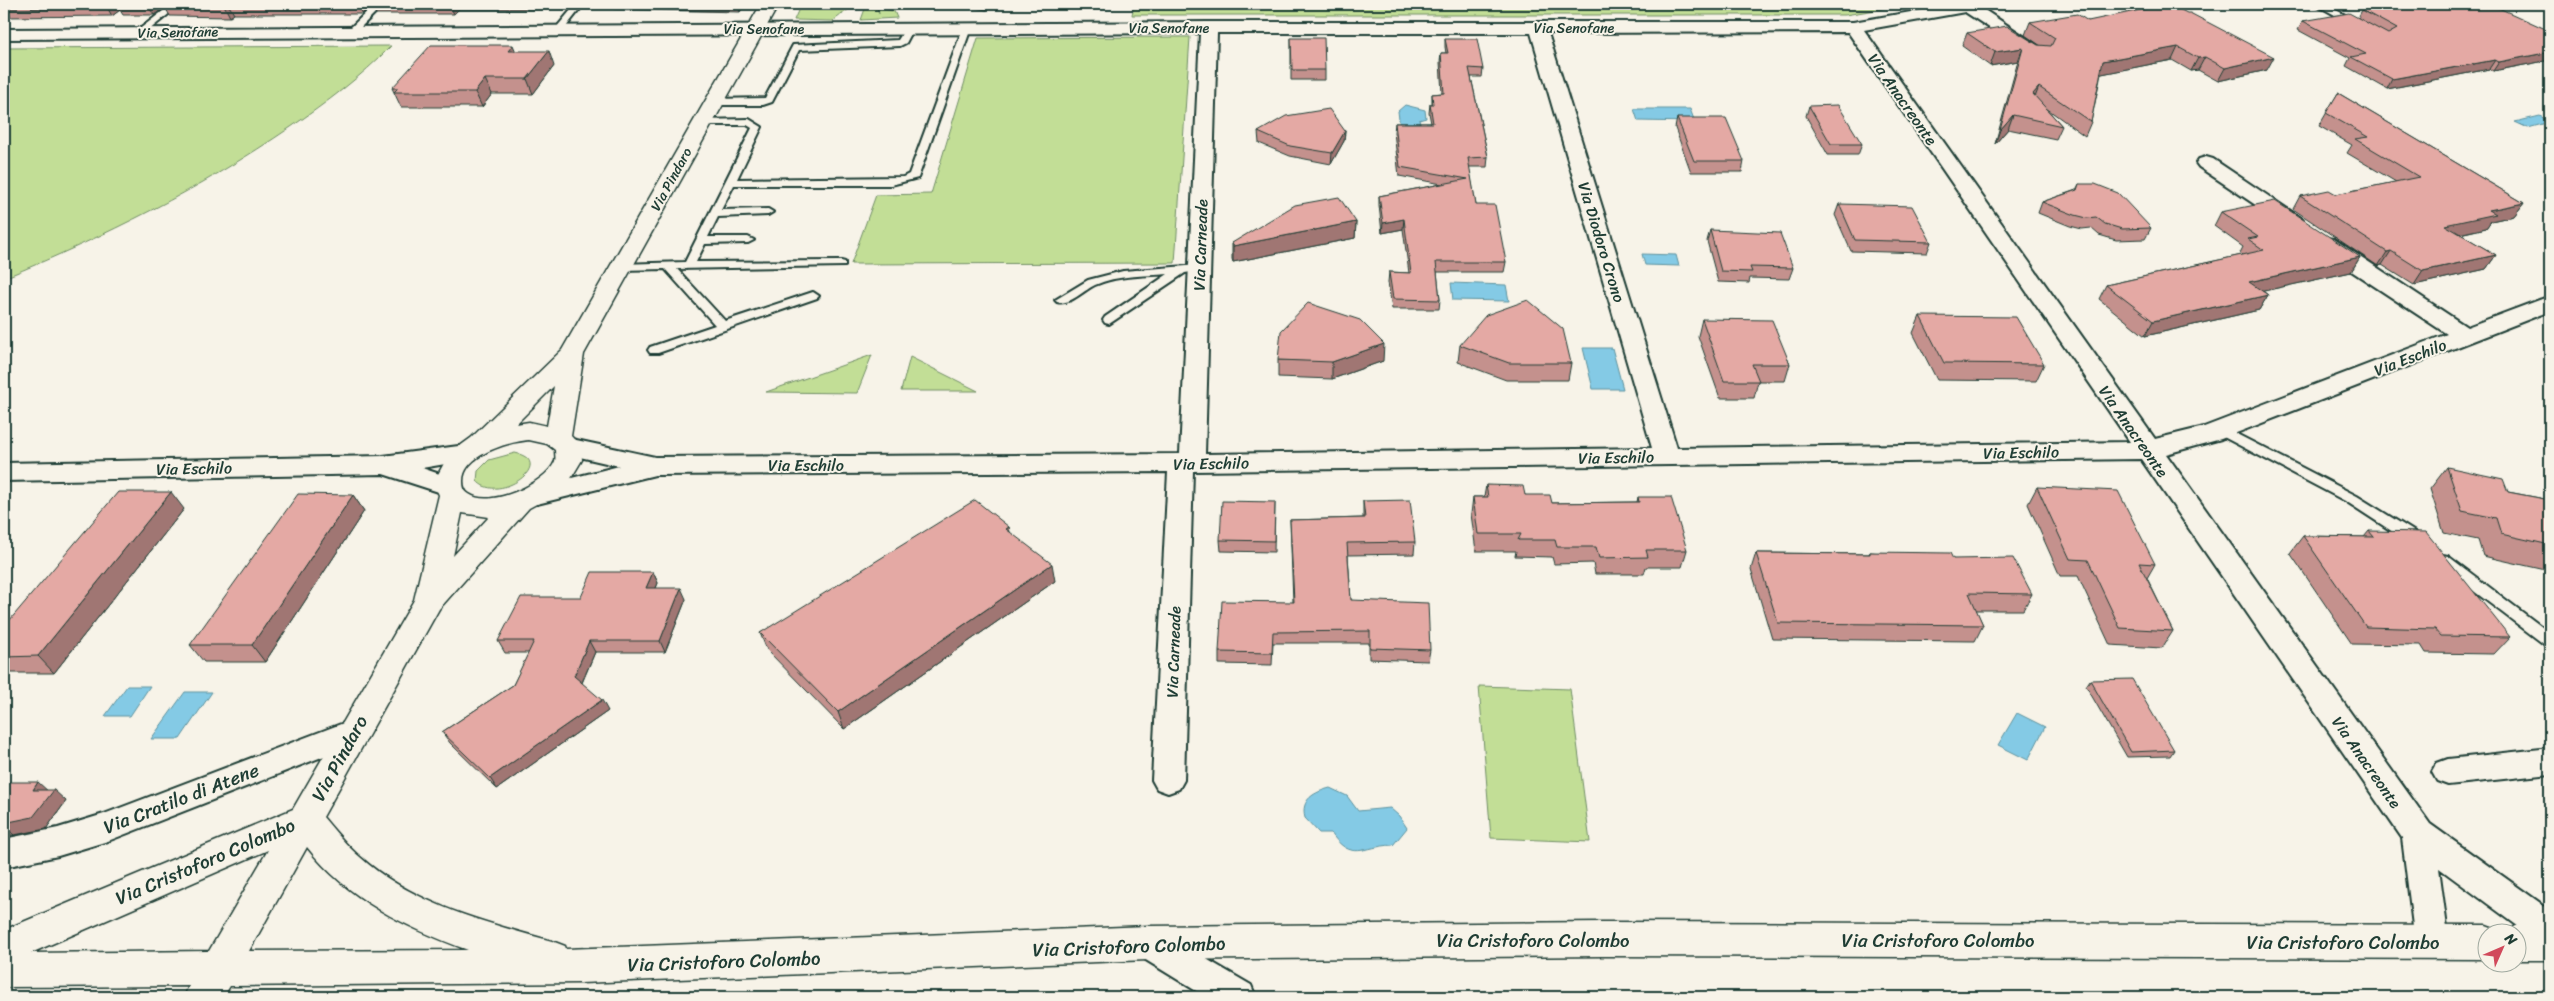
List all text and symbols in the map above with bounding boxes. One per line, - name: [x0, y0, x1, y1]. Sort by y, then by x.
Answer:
- street label: Via Senofane: [1129, 16, 1210, 41]
- street label: Via Senofane: [1534, 16, 1615, 41]
- street label: Via Senofane: [724, 17, 805, 42]
- street label: Via Senofane: [138, 19, 219, 46]
- street label: Via Anacreonte: [1860, 47, 1945, 152]
- street label: Via Pindaro: [644, 143, 699, 216]
- street label: Via Diodoro Crono: [1569, 178, 1634, 306]
- street label: Via Carneade: [1184, 198, 1217, 291]
- street label: Via Eschilo: [2370, 330, 2451, 385]
- street label: Via Anacreonte: [2091, 379, 2176, 484]
- street label: Via Eschilo: [1983, 437, 2059, 468]
- street label: Via Eschilo: [1578, 442, 1654, 473]
- street label: Via Eschilo: [1173, 448, 1249, 479]
- street label: Via Eschilo: [768, 451, 844, 480]
- street label: Via Eschilo: [156, 453, 232, 484]
- street label: Via Carneade: [1157, 605, 1190, 698]
- street label: Via Pindaro: [302, 709, 377, 808]
- street label: Via Anacreonte: [2324, 710, 2409, 815]
- street label: Via Cratilo di Atene: [98, 753, 264, 843]
- street label: Via Cristoforo Colombo: [110, 809, 300, 914]
- street label: Via Cristoforo Colombo: [1437, 924, 1629, 957]
- street label: Via Cristoforo Colombo: [1842, 924, 2034, 957]
- north arrow: [2476, 924, 2526, 974]
- street label: Via Cristoforo Colombo: [2247, 926, 2439, 959]
- text: N: [2498, 926, 2523, 952]
- street label: Via Cristoforo Colombo: [1032, 927, 1226, 966]
- street label: Via Cristoforo Colombo: [627, 942, 821, 981]

